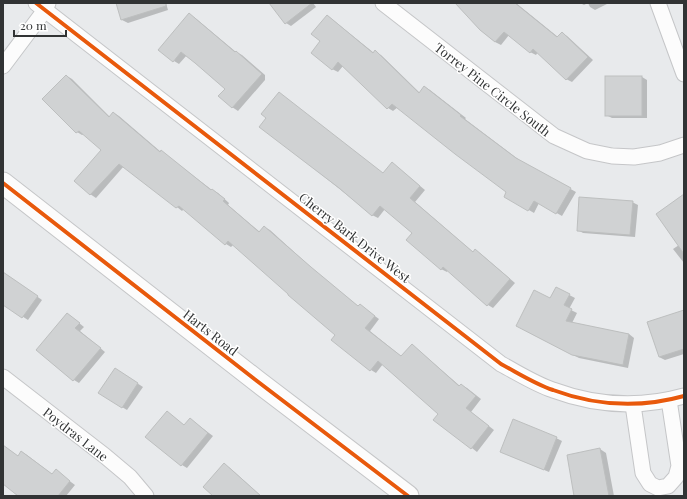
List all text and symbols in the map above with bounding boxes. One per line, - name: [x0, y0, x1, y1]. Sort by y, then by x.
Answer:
- scale bar: [14, 12, 66, 38]
- text: 20 m: [20, 17, 47, 33]
- street label: Torrey Pine Circle South: [432, 38, 555, 140]
- street label: Cherry Bark Drive West: [296, 188, 415, 286]
- street label: Harts Road: [180, 305, 242, 359]
- street label: Poydras Lane: [40, 403, 112, 465]

